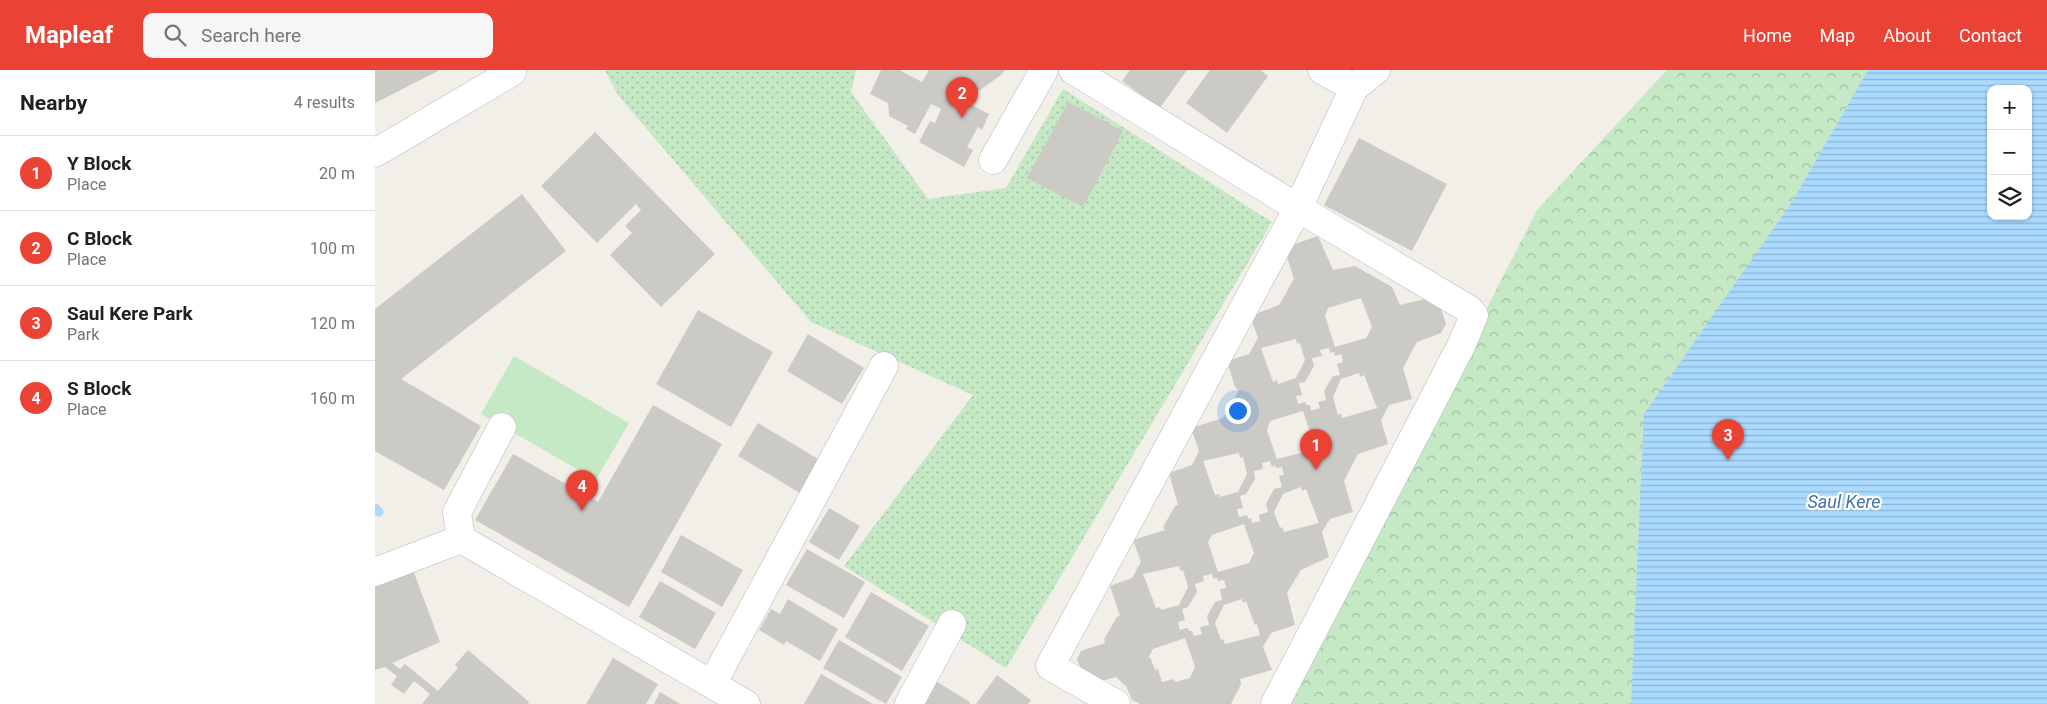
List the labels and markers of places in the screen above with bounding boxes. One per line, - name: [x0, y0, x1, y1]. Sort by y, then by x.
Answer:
- pin: 2: [946, 77, 978, 118]
- pin: 3: [1712, 419, 1744, 460]
- pin: 1: [1300, 429, 1332, 470]
- pin: 4: [566, 470, 598, 511]

